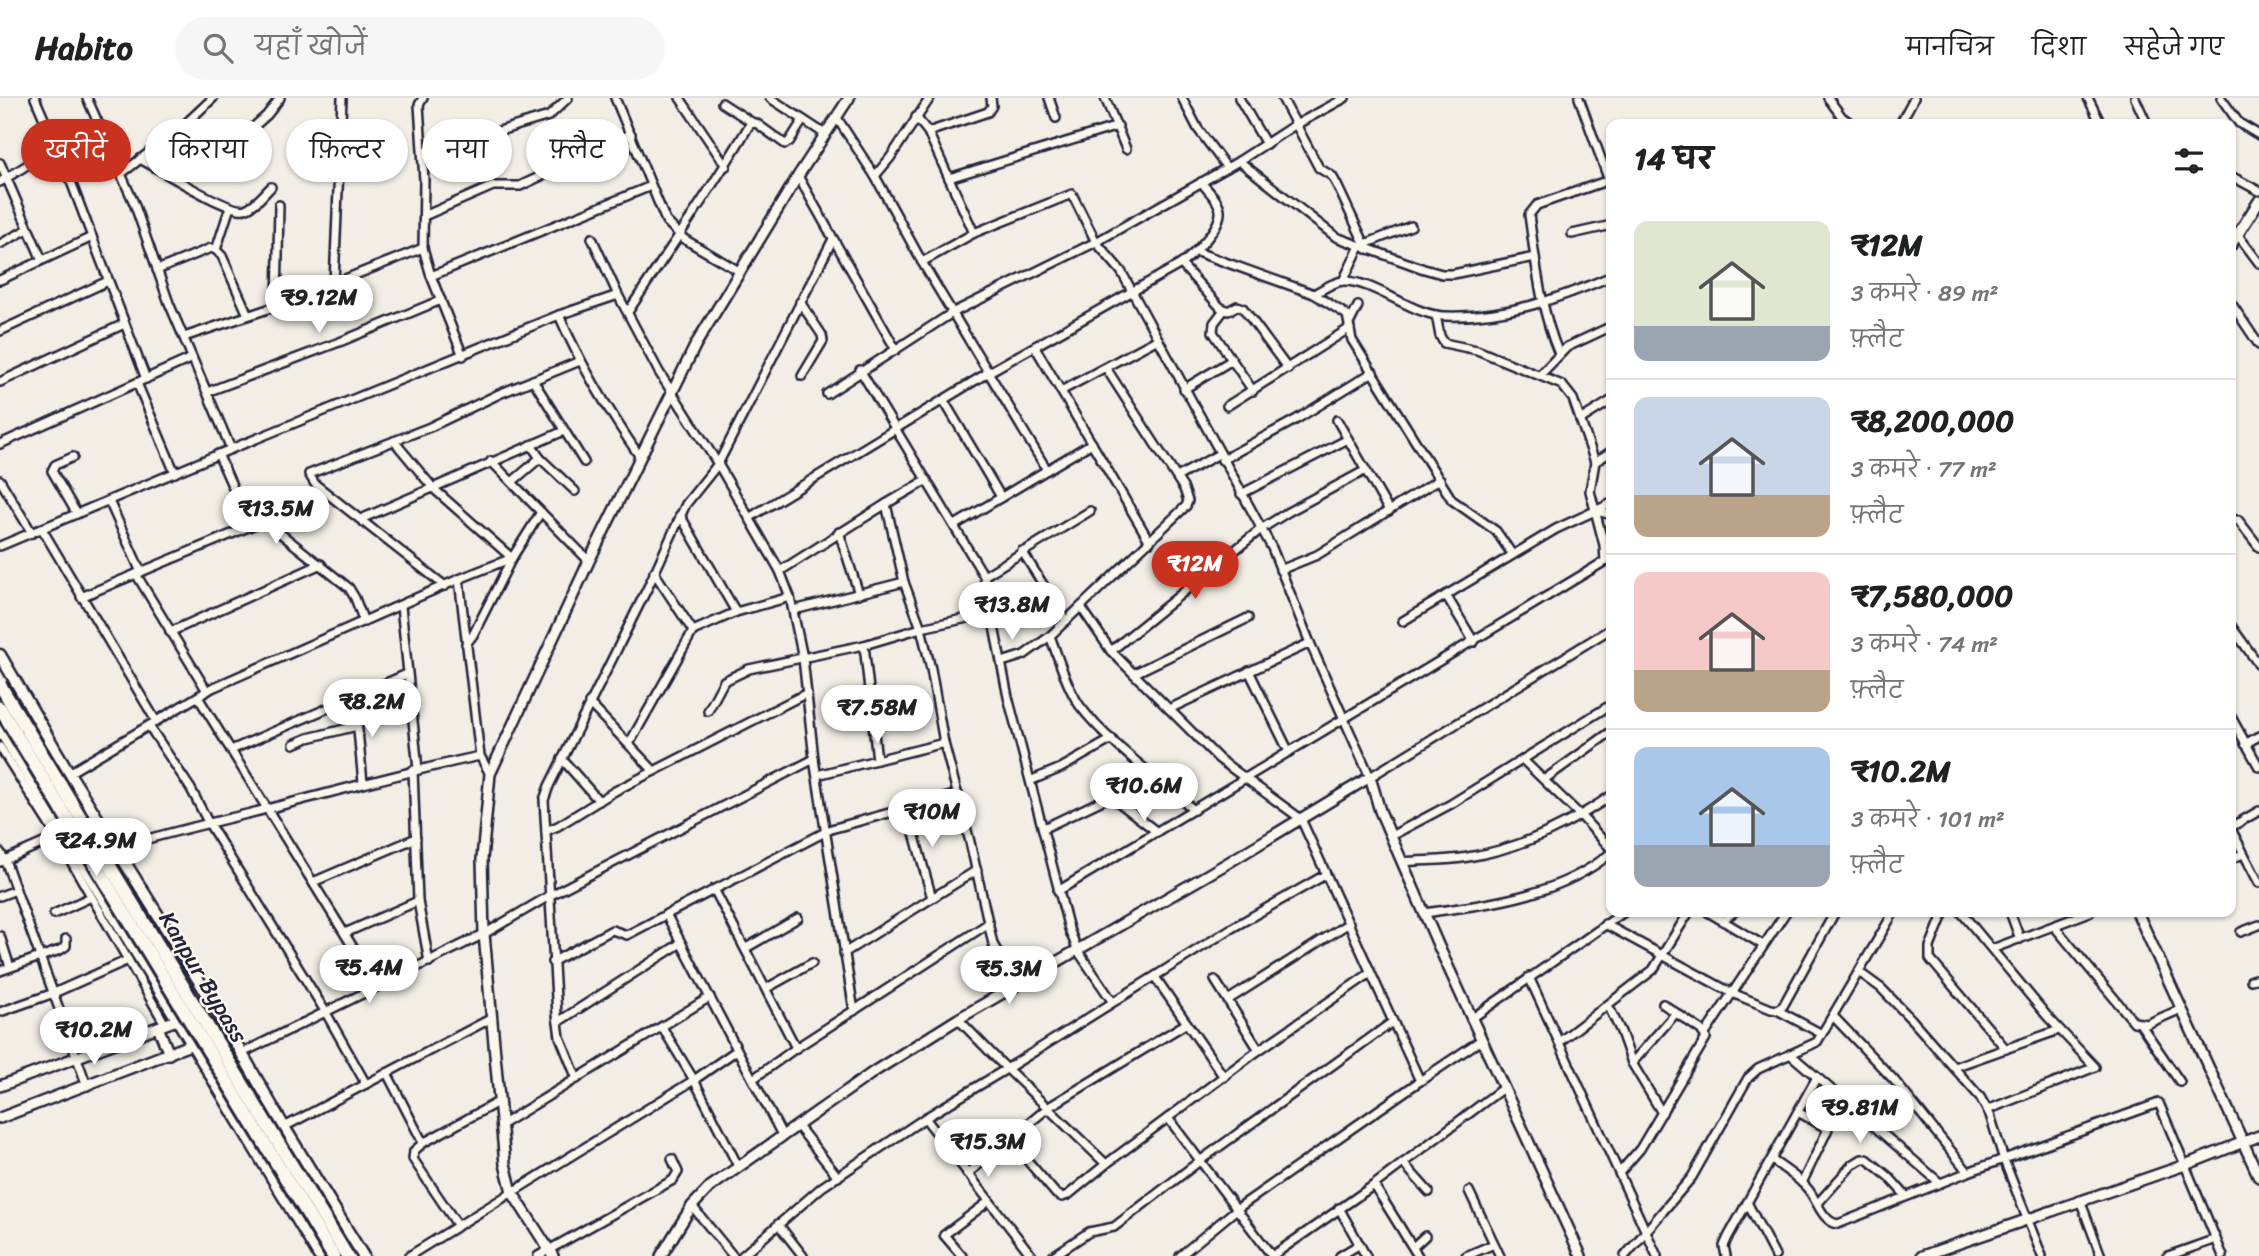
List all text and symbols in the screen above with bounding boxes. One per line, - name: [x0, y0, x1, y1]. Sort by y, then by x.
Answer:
- search box: [175, 17, 665, 80]
- text: Habito: [35, 19, 133, 77]
- text: यहाँ खोजें: [255, 23, 367, 69]
- text: मानचित्र: [1906, 26, 1994, 68]
- text: दिशा: [2032, 26, 2086, 68]
- text: सहेजे गए: [2124, 26, 2224, 68]
- icon: search: [199, 29, 237, 67]
- chip: खरीदें: [21, 119, 131, 182]
- chip: किराया: [145, 119, 272, 182]
- chip: फ़िल्टर: [286, 119, 408, 182]
- chip: नया: [422, 119, 512, 182]
- chip: फ़्लैट: [526, 119, 629, 182]
- text: 14 घर: [1634, 132, 1713, 186]
- icon: filters: [2170, 142, 2208, 180]
- text: ₹12M: [1851, 218, 1922, 272]
- icon: home: [1690, 249, 1774, 333]
- text: 3 कमरे · 89 m²: [1851, 273, 1999, 314]
- pin: ₹9.12M: [262, 275, 376, 335]
- text: ₹9.12M: [281, 277, 357, 318]
- text: फ़्लैट: [1851, 319, 1903, 360]
- text: ₹8,200,000: [1851, 394, 2014, 448]
- icon: home: [1690, 425, 1774, 509]
- text: 3 कमरे · 77 m²: [1851, 449, 1997, 490]
- pin: ₹13.5M: [219, 486, 333, 546]
- text: ₹13.5M: [238, 488, 314, 529]
- text: फ़्लैट: [1851, 495, 1903, 536]
- pin: ₹12M: [1154, 542, 1236, 601]
- text: ₹12M: [1168, 543, 1222, 584]
- text: ₹7,580,000: [1851, 569, 2013, 623]
- pin: ₹13.8M: [955, 582, 1069, 642]
- text: ₹13.8M: [975, 584, 1049, 625]
- icon: home: [1690, 600, 1774, 684]
- text: 3 कमरे · 74 m²: [1851, 624, 1998, 665]
- text: फ़्लैट: [1851, 670, 1903, 711]
- pin: ₹8.2M: [323, 680, 421, 739]
- text: ₹8.2M: [339, 681, 405, 722]
- pin: ₹7.58M: [820, 686, 934, 745]
- text: ₹7.58M: [837, 687, 917, 728]
- text: ₹10.2M: [1851, 744, 1950, 798]
- pin: ₹10.6M: [1087, 764, 1201, 823]
- text: ₹10.6M: [1106, 765, 1182, 806]
- icon: home: [1690, 775, 1774, 859]
- pin: ₹10M: [891, 790, 973, 849]
- text: ₹10M: [904, 791, 960, 832]
- text: 3 कमरे · 101 m²: [1851, 799, 2005, 840]
- pin: ₹24.9M: [39, 818, 153, 878]
- text: ₹24.9M: [56, 820, 136, 861]
- text: फ़्लैट: [1851, 845, 1903, 886]
- street label: Kanpur Bypass: [147, 903, 259, 1051]
- pin: ₹5.4M: [320, 946, 418, 1005]
- pin: ₹5.3M: [960, 946, 1058, 1006]
- text: ₹5.4M: [335, 947, 403, 988]
- text: ₹5.3M: [976, 948, 1042, 989]
- pin: ₹10.2M: [37, 1007, 151, 1067]
- text: ₹10.2M: [56, 1009, 132, 1050]
- pin: ₹9.81M: [1803, 1086, 1917, 1145]
- text: ₹9.81M: [1822, 1087, 1898, 1128]
- pin: ₹15.3M: [931, 1119, 1045, 1179]
- text: ₹15.3M: [950, 1121, 1026, 1162]

